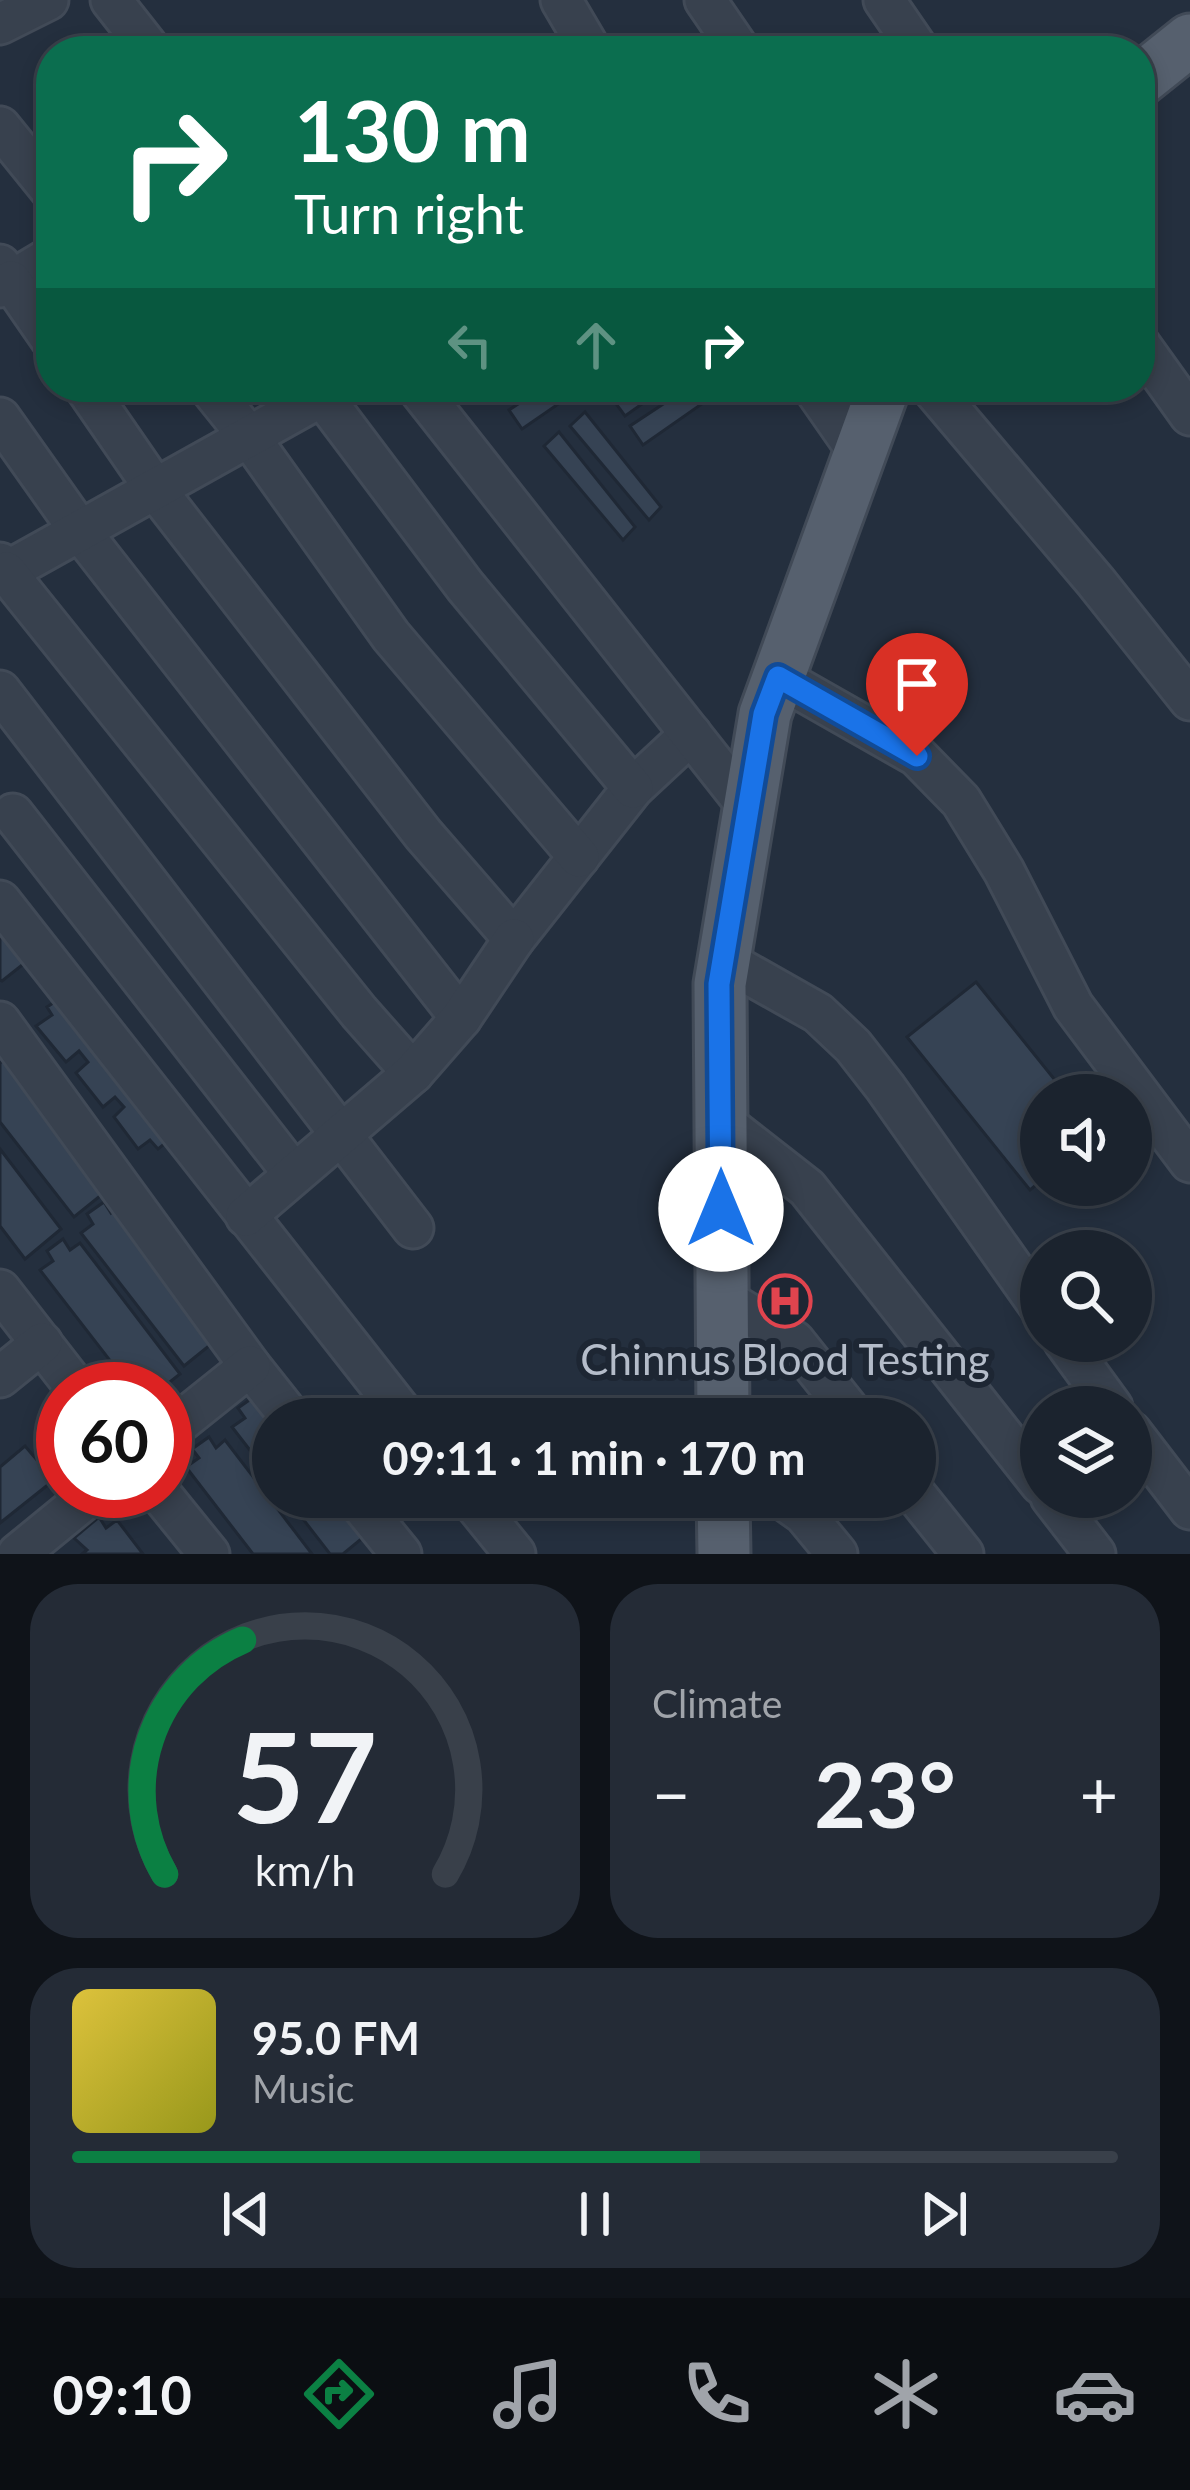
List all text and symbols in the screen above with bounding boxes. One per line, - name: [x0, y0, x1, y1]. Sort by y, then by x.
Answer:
- text: 130 m: [294, 79, 531, 180]
- icon: right: [96, 84, 252, 240]
- text: Turn right: [294, 181, 524, 246]
- icon: left: [437, 312, 503, 378]
- icon: ahead: [563, 312, 629, 378]
- icon: right: [689, 312, 755, 378]
- pin: [866, 633, 968, 756]
- icon: arrive: [884, 651, 950, 717]
- map controls: [1020, 1074, 1152, 1518]
- button: sound: [1020, 1074, 1152, 1206]
- position arrow: [658, 1146, 784, 1272]
- button: search: [1020, 1230, 1152, 1362]
- hospital icon: Chinnus Blood Testing: [757, 1273, 813, 1329]
- place label: Chinnus Blood Testing: [580, 1334, 990, 1384]
- speed limit sign: 60: [36, 1362, 192, 1518]
- button: layers: [1020, 1386, 1152, 1518]
- text: 09:11 · 1 min · 170 m: [383, 1431, 805, 1485]
- text: Climate: [652, 1680, 782, 1726]
- text: 57: [233, 1700, 377, 1850]
- text: 23°: [814, 1739, 956, 1847]
- text: −: [652, 1754, 690, 1833]
- text: +: [1080, 1754, 1118, 1833]
- text: km/h: [255, 1844, 355, 1895]
- text: 95.0 FM: [252, 2011, 420, 2065]
- text: Music: [252, 2065, 354, 2111]
- icon: previous: [213, 2181, 279, 2247]
- icon: pause: [562, 2181, 628, 2247]
- icon: next: [911, 2181, 977, 2247]
- icon: directions: [297, 2352, 381, 2436]
- icon: music: [486, 2352, 570, 2436]
- icon: phone: [675, 2352, 759, 2436]
- icon: climate: [864, 2352, 948, 2436]
- icon: car: [1053, 2352, 1137, 2436]
- text: 09:10: [53, 2362, 192, 2427]

